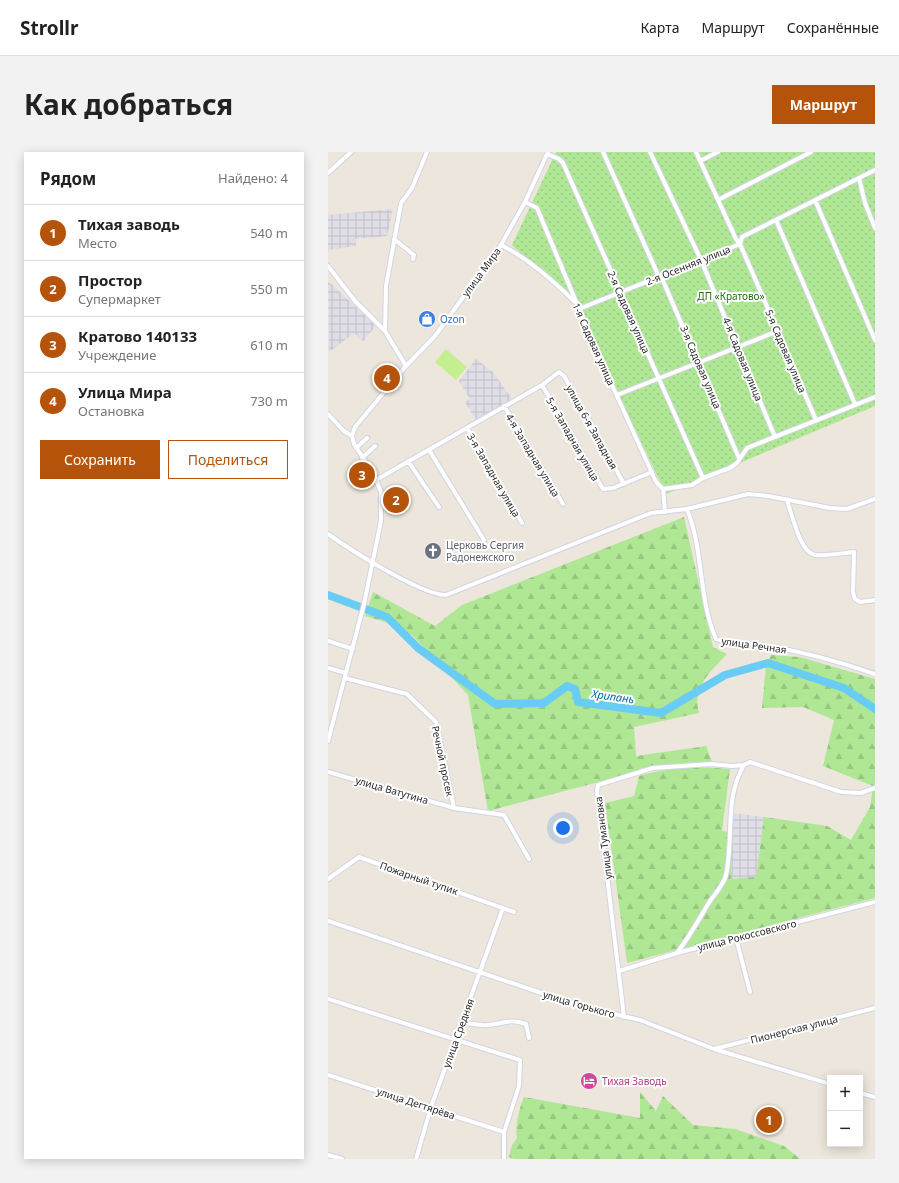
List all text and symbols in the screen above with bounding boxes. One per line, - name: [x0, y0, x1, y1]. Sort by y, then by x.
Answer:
- text: Strollr: [20, 15, 79, 41]
- text: Карта: [640, 18, 679, 37]
- text: Маршрут: [701, 18, 765, 37]
- text: Сохранённые: [787, 18, 879, 37]
- text: Как добраться: [24, 85, 233, 123]
- button: Маршрут: [772, 85, 875, 124]
- text: Рядом: [40, 167, 96, 190]
- text: Найдено: 4: [218, 169, 288, 187]
- text: Тихая заводь: [78, 214, 180, 234]
- text: 1: [49, 224, 57, 242]
- text: 540 m: [250, 224, 288, 242]
- text: Место: [78, 234, 117, 252]
- street label: 2-я Осенняя улица: [644, 242, 732, 288]
- street label: улица Мира: [458, 244, 504, 300]
- street label: 2-я Садовая улица: [604, 268, 654, 356]
- text: Простор: [78, 270, 142, 290]
- text: 2: [49, 280, 57, 298]
- text: 550 m: [250, 280, 288, 298]
- park label: ДП «Кратово»: [697, 289, 765, 303]
- text: Супермаркет: [78, 290, 161, 308]
- street label: 1-я Садовая улица: [569, 300, 619, 388]
- street label: 5-я Садовая улица: [762, 307, 810, 395]
- shop icon: Ozon: [417, 309, 437, 329]
- place label: Ozon: [440, 312, 465, 326]
- street label: 4-я Садовая улица: [720, 315, 766, 403]
- street label: 3-я Садовая улица: [677, 323, 725, 411]
- text: Кратово 140133: [78, 326, 197, 346]
- text: 3: [49, 336, 57, 354]
- text: 610 m: [250, 336, 288, 354]
- text: Учреждение: [78, 346, 156, 364]
- pin: 4: [374, 363, 400, 393]
- text: Улица Мира: [78, 382, 172, 402]
- street label: улица 6-я Западная: [563, 382, 621, 472]
- text: 4: [49, 392, 57, 410]
- text: 730 m: [250, 392, 288, 410]
- street label: 5-я Западная улица: [543, 394, 603, 484]
- text: Остановка: [78, 402, 144, 420]
- street label: 4-я Западная улица: [503, 411, 563, 499]
- street label: 3-я Западная улица: [464, 430, 524, 520]
- button: Сохранить: [40, 440, 160, 479]
- button: Поделиться: [168, 440, 288, 479]
- pin: 3: [349, 460, 375, 490]
- pin: 2: [383, 485, 409, 515]
- place label: Церковь Сергия Радонежского: [446, 538, 524, 564]
- church icon: Церковь Сергия Радонежского: [423, 541, 443, 561]
- street label: улица Речная: [721, 633, 787, 657]
- water label: Хрипань: [590, 685, 636, 706]
- street label: Речной просек: [429, 724, 457, 798]
- street label: улица Ватутина: [354, 773, 430, 807]
- street label: улица Тумановка: [591, 796, 615, 880]
- your location: [553, 818, 573, 838]
- street label: Пожарный тупик: [378, 858, 461, 898]
- street label: улица Рокоссовского: [696, 916, 798, 954]
- street label: улица Горького: [541, 987, 617, 1021]
- street label: улица Средняя: [439, 996, 477, 1070]
- street label: Пионерская улица: [749, 1011, 839, 1047]
- hotel icon: Тихая Заводь: [579, 1071, 599, 1091]
- place label: Тихая Заводь: [602, 1074, 667, 1088]
- map controls: [827, 1075, 863, 1147]
- button: +: [827, 1075, 863, 1111]
- street label: улица Дегтярёва: [375, 1084, 457, 1122]
- pin: 1: [756, 1105, 782, 1135]
- button: −: [827, 1111, 863, 1147]

